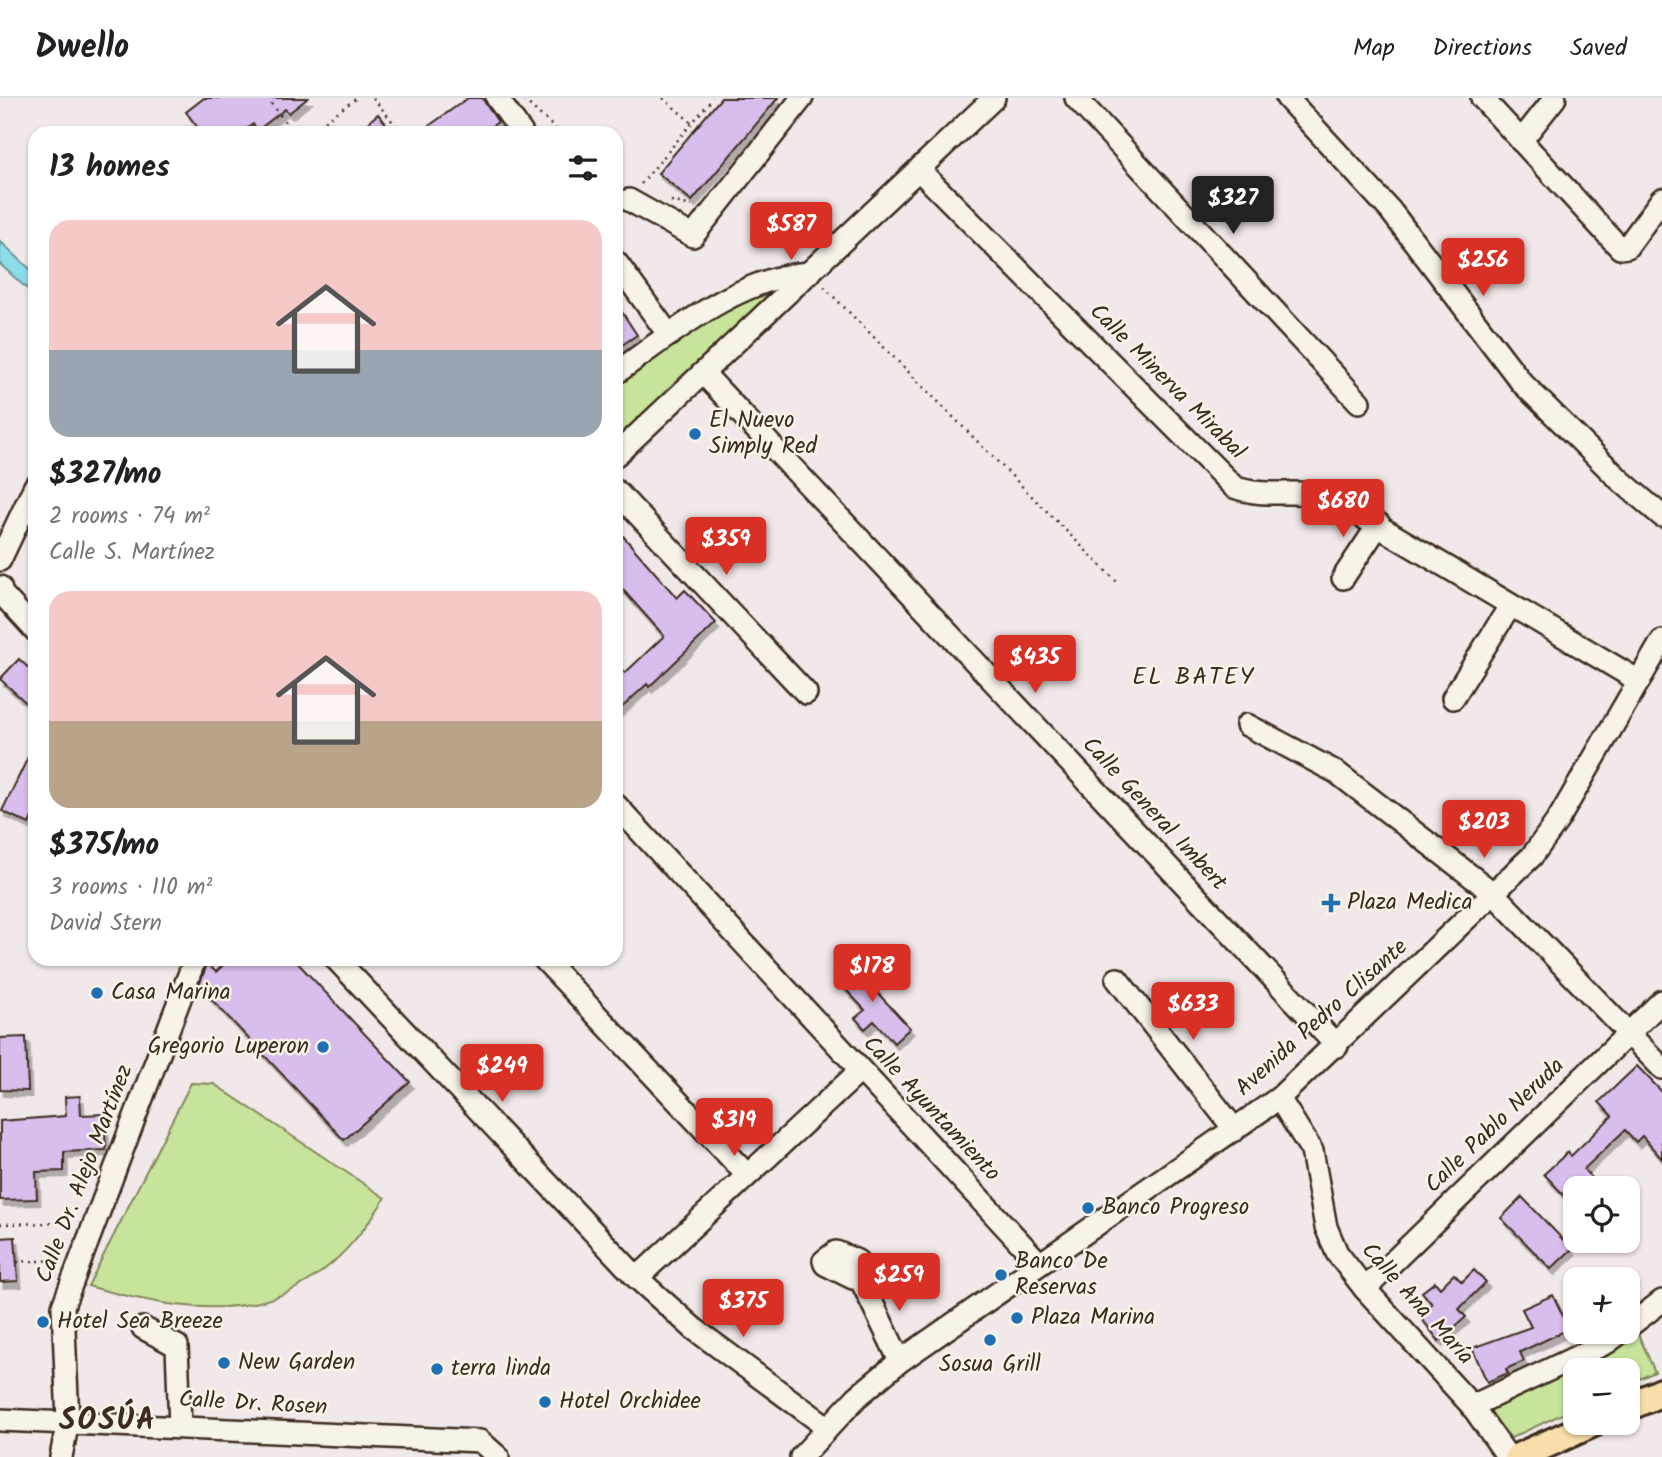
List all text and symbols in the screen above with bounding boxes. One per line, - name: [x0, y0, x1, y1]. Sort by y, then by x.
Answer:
- text: Dwello: [35, 22, 129, 75]
- text: Map: [1353, 29, 1395, 68]
- text: Directions: [1433, 29, 1532, 68]
- text: Saved: [1570, 29, 1627, 68]
- text: 13 homes: [49, 144, 170, 192]
- icon: filters: [564, 149, 602, 187]
- pin: $327: [1192, 176, 1274, 236]
- text: $327: [1208, 181, 1258, 217]
- pin: $587: [750, 202, 832, 262]
- text: $587: [766, 207, 816, 243]
- pin: $256: [1442, 238, 1524, 298]
- text: $256: [1457, 243, 1509, 279]
- icon: home: [263, 266, 389, 392]
- street label: Calle Minerva Mirabal: [1080, 295, 1254, 469]
- place label: El Nuevo Simply Red: [709, 403, 817, 465]
- marker: El Nuevo Simply Red: [687, 426, 703, 442]
- text: $327/mo: [49, 451, 162, 499]
- pin: $680: [1302, 480, 1384, 539]
- text: $680: [1317, 484, 1369, 520]
- text: 2 rooms · 74 m²: [49, 499, 210, 535]
- pin: $359: [685, 518, 767, 577]
- text: $359: [701, 522, 751, 558]
- text: Calle S. Martínez: [49, 535, 215, 571]
- pin: $435: [994, 636, 1076, 695]
- icon: home: [263, 637, 389, 763]
- text: $435: [1010, 640, 1060, 676]
- district label: EL BATEY: [1132, 658, 1256, 697]
- street label: Calle General Imbert: [1073, 729, 1236, 900]
- pin: $203: [1443, 800, 1525, 860]
- text: $203: [1458, 805, 1510, 841]
- text: $375/mo: [49, 822, 159, 870]
- text: 3 rooms · 110 m²: [49, 870, 212, 906]
- place label: Plaza Medica: [1347, 885, 1473, 921]
- marker: Plaza Medica: [1321, 893, 1341, 913]
- text: David Stern: [49, 906, 162, 942]
- street label: Avenida Pedro Clisante: [1228, 930, 1416, 1106]
- pin: $178: [831, 944, 913, 1004]
- text: $178: [850, 949, 895, 985]
- place label: Casa Marina: [111, 975, 230, 1011]
- pin: $633: [1152, 982, 1234, 1042]
- marker: Casa Marina: [89, 985, 105, 1001]
- text: $633: [1167, 987, 1219, 1023]
- street label: Calle Ayuntamiento: [853, 1028, 1009, 1190]
- place label: Gregorio Luperon: [148, 1029, 309, 1065]
- marker: Gregorio Luperon: [315, 1039, 331, 1055]
- pin: $249: [461, 1044, 543, 1104]
- text: $249: [476, 1049, 528, 1085]
- street label: Calle Pablo Neruda: [1417, 1050, 1573, 1202]
- street label: Calle Dr. Alejo Martínez: [27, 1059, 143, 1289]
- pin: $319: [693, 1098, 775, 1158]
- text: $319: [712, 1103, 756, 1139]
- map controls: [1563, 1176, 1640, 1435]
- button: locate: [1563, 1176, 1640, 1253]
- place label: Banco Progreso: [1102, 1190, 1249, 1226]
- marker: Banco Progreso: [1080, 1200, 1096, 1216]
- street label: Calle Ana María: [1352, 1235, 1482, 1373]
- place label: Banco De Reservas: [1015, 1244, 1108, 1306]
- pin: $259: [858, 1254, 940, 1313]
- text: $259: [874, 1258, 924, 1294]
- marker: Banco De Reservas: [993, 1267, 1009, 1283]
- button: +: [1563, 1267, 1640, 1344]
- pin: $375: [702, 1280, 784, 1339]
- text: $375: [719, 1284, 767, 1320]
- place label: Plaza Marina: [1031, 1300, 1155, 1336]
- place label: Hotel Sea Breeze: [57, 1304, 223, 1340]
- marker: Plaza Marina: [1009, 1310, 1025, 1326]
- marker: Hotel Sea Breeze: [35, 1314, 51, 1330]
- marker: Sosua Grill: [982, 1332, 998, 1348]
- place label: New Garden: [238, 1345, 355, 1381]
- place label: Sosua Grill: [939, 1347, 1041, 1383]
- place label: terra linda: [451, 1351, 551, 1387]
- marker: New Garden: [216, 1355, 232, 1371]
- button: −: [1563, 1358, 1640, 1435]
- marker: terra linda: [429, 1361, 445, 1377]
- street label: Calle Dr. Rosen: [178, 1382, 328, 1426]
- place label: Hotel Orchidee: [559, 1384, 701, 1420]
- marker: Hotel Orchidee: [537, 1394, 553, 1410]
- district label: SOSÚA: [59, 1397, 157, 1445]

